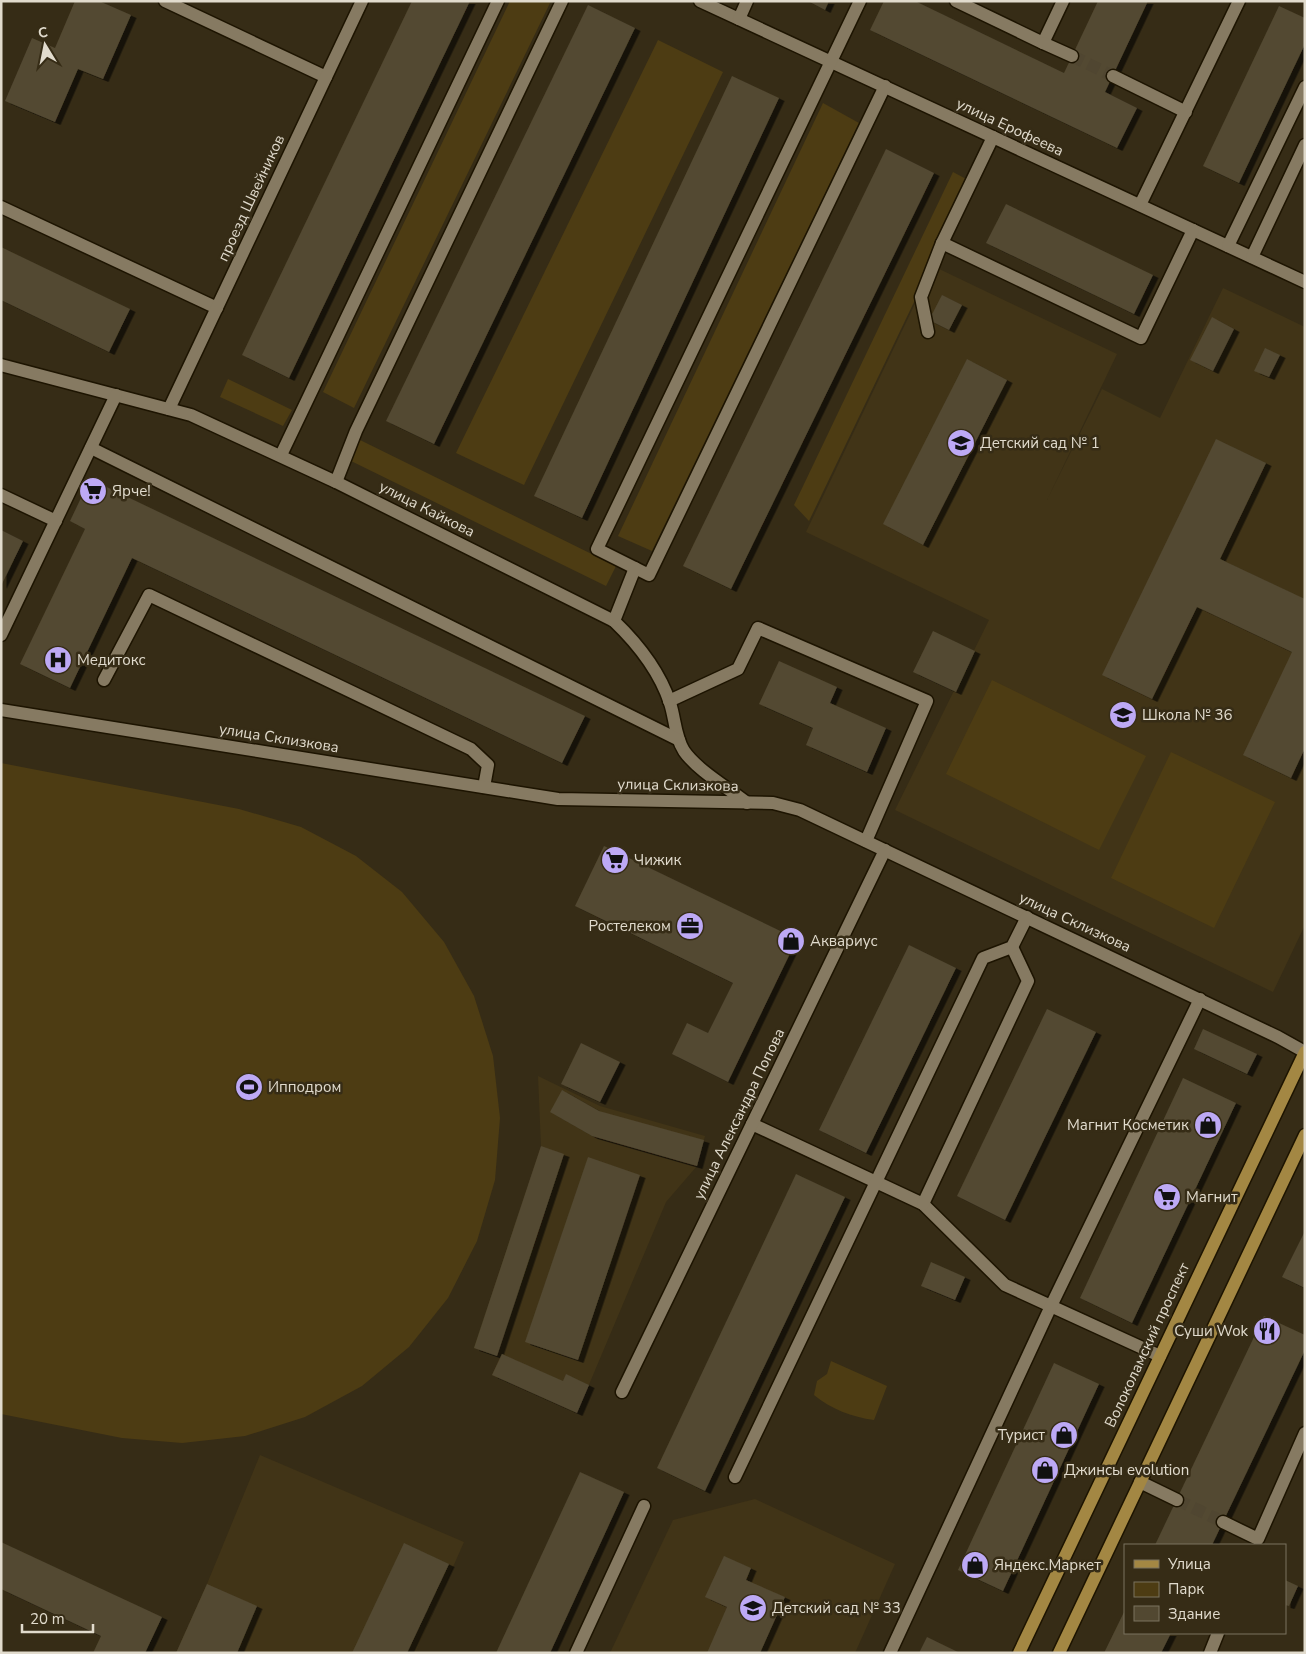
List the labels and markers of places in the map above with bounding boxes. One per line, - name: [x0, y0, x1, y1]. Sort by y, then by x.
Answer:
- school or university icon: Детский сад № 1: [946, 428, 976, 458]
- place label: Детский сад № 1: [980, 433, 1100, 453]
- supermarket icon: Ярче!: [78, 476, 108, 506]
- place label: Ярче!: [112, 481, 151, 501]
- hospital icon: Медитокс: [43, 645, 73, 675]
- place label: Медитокс: [77, 650, 146, 670]
- school or university icon: Школа № 36: [1108, 700, 1138, 730]
- place label: Школа № 36: [1142, 705, 1233, 725]
- supermarket icon: Чижик: [600, 845, 630, 875]
- place label: Чижик: [634, 850, 681, 870]
- office icon: Ростелеком: [675, 911, 705, 941]
- place label: Ростелеком: [588, 916, 671, 936]
- shop icon: Аквариус: [776, 926, 806, 956]
- place label: Аквариус: [810, 931, 878, 951]
- sports icon: Ипподром: [234, 1072, 264, 1102]
- place label: Ипподром: [268, 1077, 341, 1097]
- shop icon: Магнит Косметик: [1193, 1110, 1223, 1140]
- place label: Магнит Косметик: [1067, 1115, 1189, 1135]
- supermarket icon: Магнит: [1152, 1182, 1182, 1212]
- place label: Магнит: [1186, 1187, 1238, 1207]
- restaurant icon: Суши Wok: [1252, 1316, 1282, 1346]
- place label: Суши Wok: [1174, 1321, 1248, 1341]
- shop icon: Турист: [1049, 1420, 1079, 1450]
- place label: Турист: [998, 1425, 1045, 1445]
- shop icon: Джинсы evolution: [1030, 1455, 1060, 1485]
- place label: Джинсы evolution: [1064, 1460, 1189, 1480]
- shop icon: Яндекс.Маркет: [960, 1550, 990, 1580]
- place label: Яндекс.Маркет: [994, 1555, 1101, 1575]
- school or university icon: Детский сад № 33: [738, 1593, 768, 1623]
- place label: Детский сад № 33: [772, 1598, 901, 1618]

